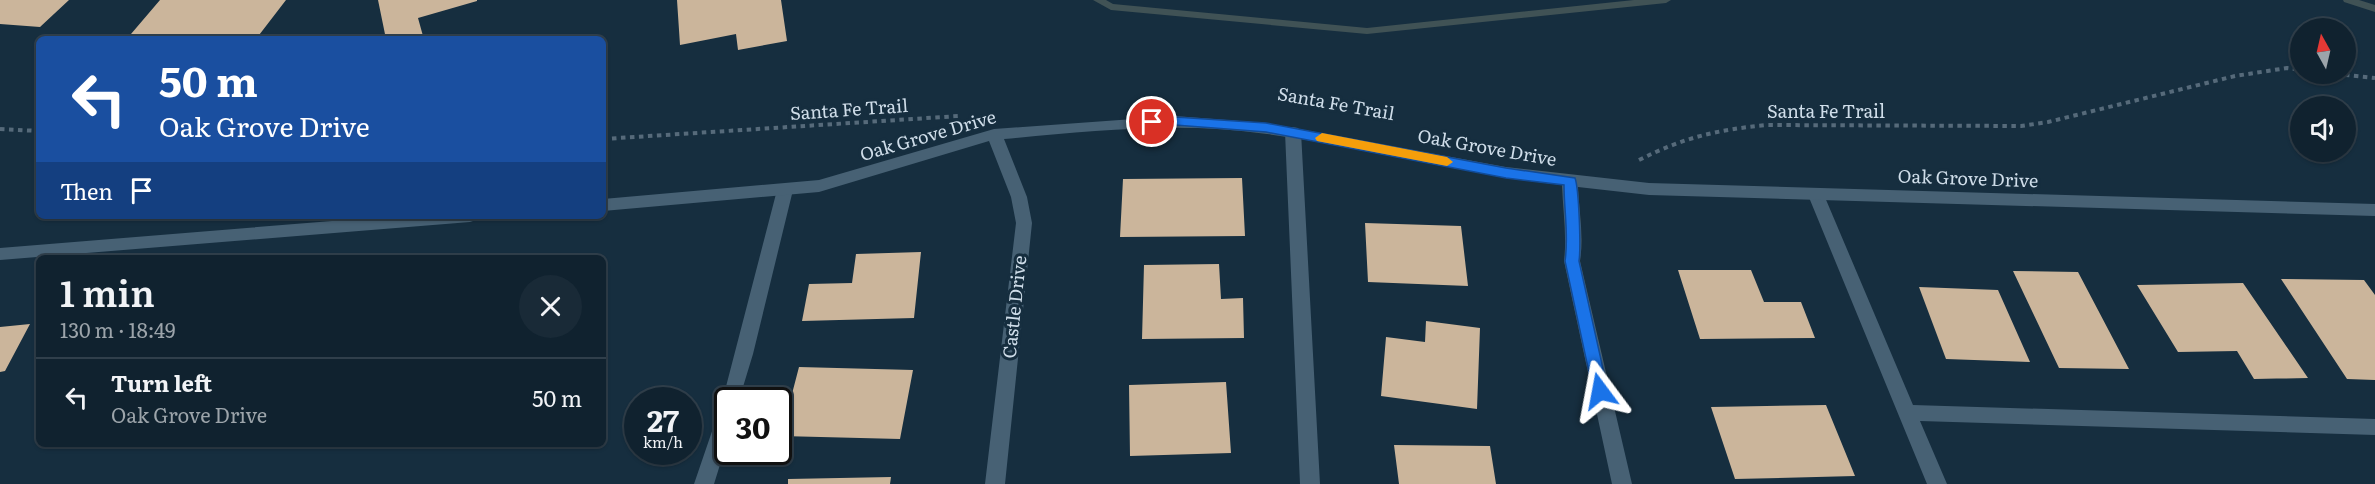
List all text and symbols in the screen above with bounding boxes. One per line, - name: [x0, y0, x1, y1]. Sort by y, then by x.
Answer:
- north arrow: [2290, 18, 2356, 84]
- map controls: [2290, 18, 2356, 162]
- text: 50 m: [159, 48, 258, 110]
- icon: left: [60, 60, 138, 138]
- street label: Santa Fe Trail: [1276, 79, 1397, 126]
- street label: Santa Fe Trail: [789, 91, 909, 126]
- pin: [1126, 96, 1177, 147]
- button: sound: [2290, 96, 2356, 162]
- street label: Santa Fe Trail: [1767, 97, 1885, 124]
- street label: Oak Grove Drive: [856, 102, 999, 167]
- text: Oak Grove Drive: [159, 105, 370, 145]
- icon: arrive: [1135, 105, 1168, 138]
- street label: Oak Grove Drive: [1416, 121, 1559, 172]
- street label: Oak Grove Drive: [1897, 162, 2039, 193]
- text: Then: [60, 174, 113, 207]
- icon: arrive: [125, 174, 158, 207]
- street label: Castle Drive: [995, 254, 1032, 360]
- text: 1 min: [60, 265, 155, 318]
- button: close: [519, 275, 582, 338]
- text: 130 m · 18:49: [60, 314, 176, 344]
- position arrow: [1568, 359, 1632, 423]
- text: Turn left: [111, 366, 212, 399]
- icon: left: [60, 381, 93, 414]
- text: 50 m: [532, 381, 582, 414]
- speed limit sign: 30: [714, 387, 792, 465]
- text: 27: [647, 397, 679, 441]
- text: Oak Grove Drive: [111, 399, 267, 429]
- text: km/h: [643, 430, 683, 453]

